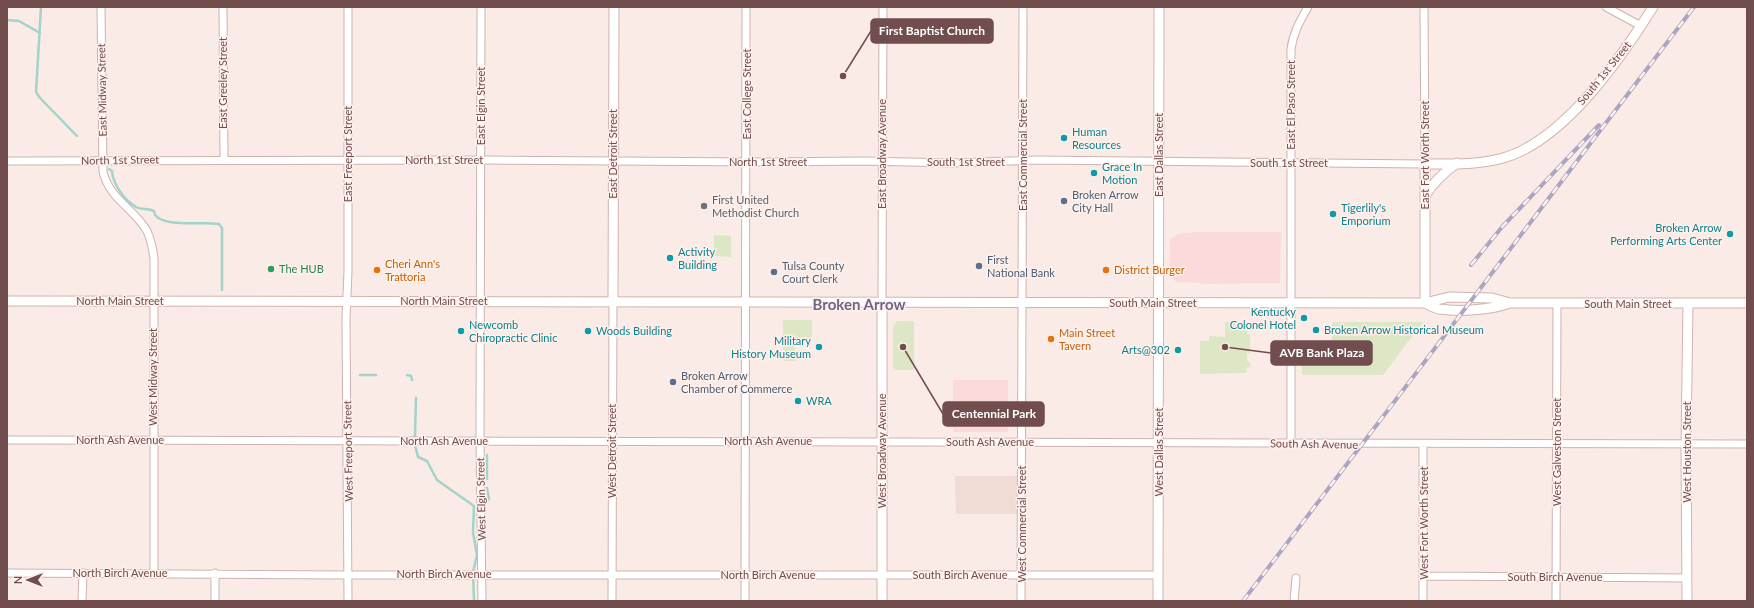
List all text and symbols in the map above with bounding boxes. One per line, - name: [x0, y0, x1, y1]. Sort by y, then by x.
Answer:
- callout: First Baptist Church: [871, 19, 993, 43]
- text: First Baptist Church: [879, 23, 985, 38]
- street label: East Greeley Street: [216, 37, 229, 129]
- street label: South 1st Street: [1574, 38, 1633, 107]
- street label: East Midway Street: [94, 43, 109, 137]
- street label: East College Street: [740, 48, 753, 139]
- street label: East El Paso Street: [1284, 60, 1297, 150]
- street label: East Elgin Street: [474, 67, 487, 145]
- street label: East Broadway Avenue: [875, 99, 888, 209]
- street label: East Commercial Street: [1016, 99, 1029, 211]
- street label: East Fort Worth Street: [1418, 101, 1431, 209]
- street label: East Freeport Street: [341, 106, 354, 202]
- street label: East Detroit Street: [606, 109, 619, 199]
- street label: East Dallas Street: [1152, 113, 1165, 197]
- place label: Human Resources: [1072, 125, 1121, 151]
- marker: Human Resources: [1059, 133, 1069, 143]
- street label: North 1st Street: [81, 152, 159, 167]
- street label: North 1st Street: [405, 153, 483, 166]
- street label: North 1st Street: [729, 155, 807, 168]
- street label: South 1st Street: [927, 155, 1005, 168]
- street label: South 1st Street: [1250, 156, 1328, 169]
- place label: Grace In Motion: [1102, 160, 1142, 186]
- marker: Grace In Motion: [1089, 168, 1099, 178]
- place label: Broken Arrow City Hall: [1072, 188, 1139, 214]
- place label: First United Methodist Church: [712, 193, 799, 219]
- marker: Broken Arrow City Hall: [1059, 196, 1069, 206]
- marker: First United Methodist Church: [699, 201, 709, 211]
- place label: Tigerlily's Emporium: [1341, 201, 1390, 227]
- marker: Tigerlily's Emporium: [1328, 209, 1338, 219]
- place label: Broken Arrow Performing Arts Center: [1610, 221, 1722, 247]
- marker: Broken Arrow Performing Arts Center: [1725, 229, 1735, 239]
- place label: Activity Building: [678, 245, 717, 271]
- marker: Activity Building: [665, 253, 675, 263]
- place label: First National Bank: [987, 253, 1055, 279]
- place label: Cheri Ann's Trattoria: [385, 257, 440, 283]
- place label: Tulsa County Court Clerk: [782, 259, 845, 285]
- marker: First National Bank: [974, 261, 984, 271]
- place label: The HUB: [279, 262, 324, 275]
- place label: District Burger: [1114, 263, 1185, 276]
- marker: The HUB: [266, 264, 276, 274]
- marker: Cheri Ann's Trattoria: [372, 265, 382, 275]
- marker: District Burger: [1101, 265, 1111, 275]
- marker: Tulsa County Court Clerk: [769, 267, 779, 277]
- street label: North Main Street: [76, 294, 164, 307]
- street label: North Main Street: [400, 294, 488, 307]
- district label: Broken Arrow: [813, 295, 905, 313]
- street label: South Main Street: [1109, 296, 1197, 309]
- street label: South Main Street: [1584, 297, 1672, 310]
- place label: Kentucky Colonel Hotel: [1230, 305, 1296, 331]
- marker: Kentucky Colonel Hotel: [1299, 313, 1309, 323]
- place label: Newcomb Chiropractic Clinic: [469, 318, 557, 344]
- place label: Broken Arrow Historical Museum: [1324, 323, 1484, 336]
- place label: Woods Building: [596, 324, 672, 337]
- marker: Broken Arrow Historical Museum: [1311, 325, 1321, 335]
- marker: Newcomb Chiropractic Clinic: [456, 326, 466, 336]
- marker: Woods Building: [583, 326, 593, 336]
- place label: Main Street Tavern: [1059, 326, 1115, 352]
- street label: West Midway Street: [146, 328, 159, 426]
- place label: Military History Museum: [731, 334, 811, 360]
- marker: Main Street Tavern: [1046, 334, 1056, 344]
- callout: AVB Bank Plaza: [1271, 341, 1372, 365]
- marker: Military History Museum: [814, 342, 824, 352]
- place label: Arts@302: [1122, 343, 1170, 356]
- marker: Arts@302: [1173, 345, 1183, 355]
- text: AVB Bank Plaza: [1279, 345, 1364, 360]
- place label: Broken Arrow Chamber of Commerce: [681, 369, 792, 395]
- marker: Broken Arrow Chamber of Commerce: [668, 377, 678, 387]
- street label: West Broadway Avenue: [875, 393, 888, 508]
- place label: WRA: [806, 394, 832, 407]
- marker: WRA: [793, 396, 803, 406]
- street label: West Galveston Street: [1550, 398, 1563, 506]
- street label: West Freeport Street: [340, 400, 355, 502]
- street label: West Houston Street: [1680, 401, 1693, 503]
- callout: Centennial Park: [943, 402, 1044, 426]
- street label: West Detroit Street: [605, 404, 618, 498]
- text: Centennial Park: [952, 406, 1037, 421]
- street label: West Dallas Street: [1152, 407, 1165, 497]
- street label: North Ash Avenue: [76, 433, 164, 446]
- street label: North Ash Avenue: [400, 434, 488, 447]
- street label: North Ash Avenue: [724, 434, 812, 447]
- street label: South Ash Avenue: [946, 435, 1034, 448]
- street label: South Ash Avenue: [1270, 436, 1358, 451]
- street label: West Elgin Street: [473, 457, 488, 541]
- street label: West Commercial Street: [1015, 465, 1028, 583]
- street label: West Fort Worth Street: [1417, 466, 1430, 580]
- north arrow: [8, 560, 48, 600]
- street label: North Birch Avenue: [72, 566, 168, 579]
- street label: North Birch Avenue: [396, 567, 492, 580]
- street label: North Birch Avenue: [720, 568, 816, 581]
- street label: South Birch Avenue: [913, 568, 1008, 581]
- street label: South Birch Avenue: [1508, 570, 1603, 583]
- text: N: [11, 576, 24, 584]

